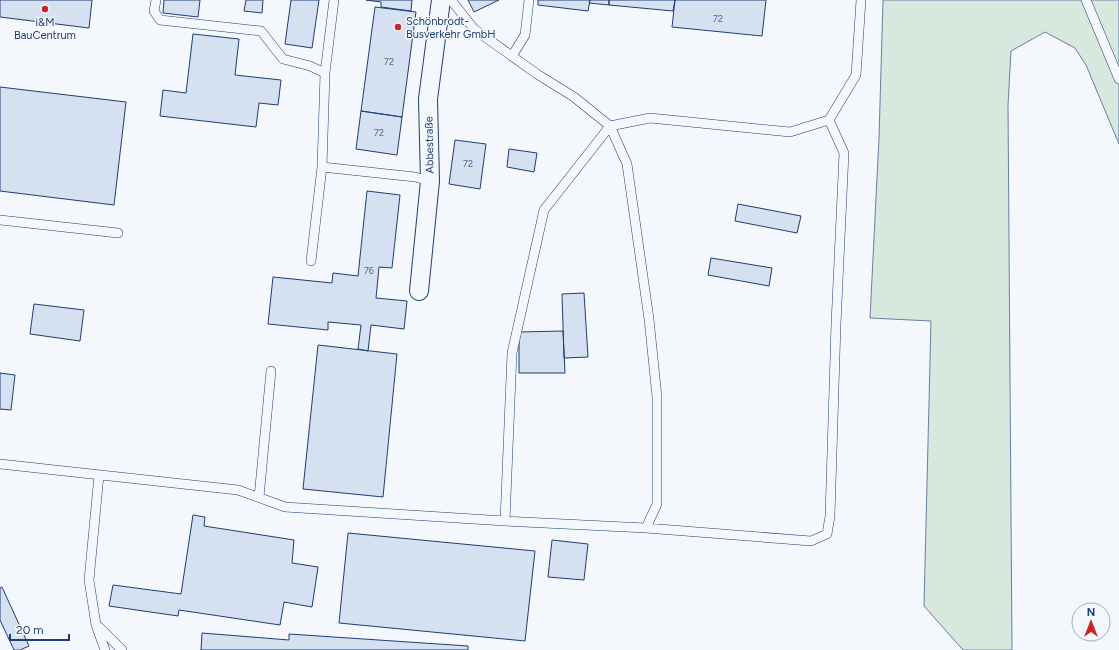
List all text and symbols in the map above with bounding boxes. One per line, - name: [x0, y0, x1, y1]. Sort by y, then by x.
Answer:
- marker: i&M BauCentrum: [40, 4, 50, 14]
- house number: 72: [713, 13, 723, 24]
- place label: Schönbrodt- Busverkehr GmbH: [406, 15, 496, 41]
- place label: i&M BauCentrum: [14, 16, 76, 42]
- marker: Schönbrodt- Busverkehr GmbH: [393, 22, 403, 32]
- house number: 72: [384, 56, 394, 67]
- street label: Abbestraße: [423, 116, 436, 174]
- house number: 72: [374, 127, 384, 138]
- house number: 72: [463, 158, 473, 169]
- house number: 76: [364, 265, 374, 276]
- north arrow: [1071, 602, 1111, 642]
- text: N: [1087, 606, 1095, 619]
- scale bar: [10, 616, 69, 642]
- text: 20 m: [16, 623, 44, 637]

